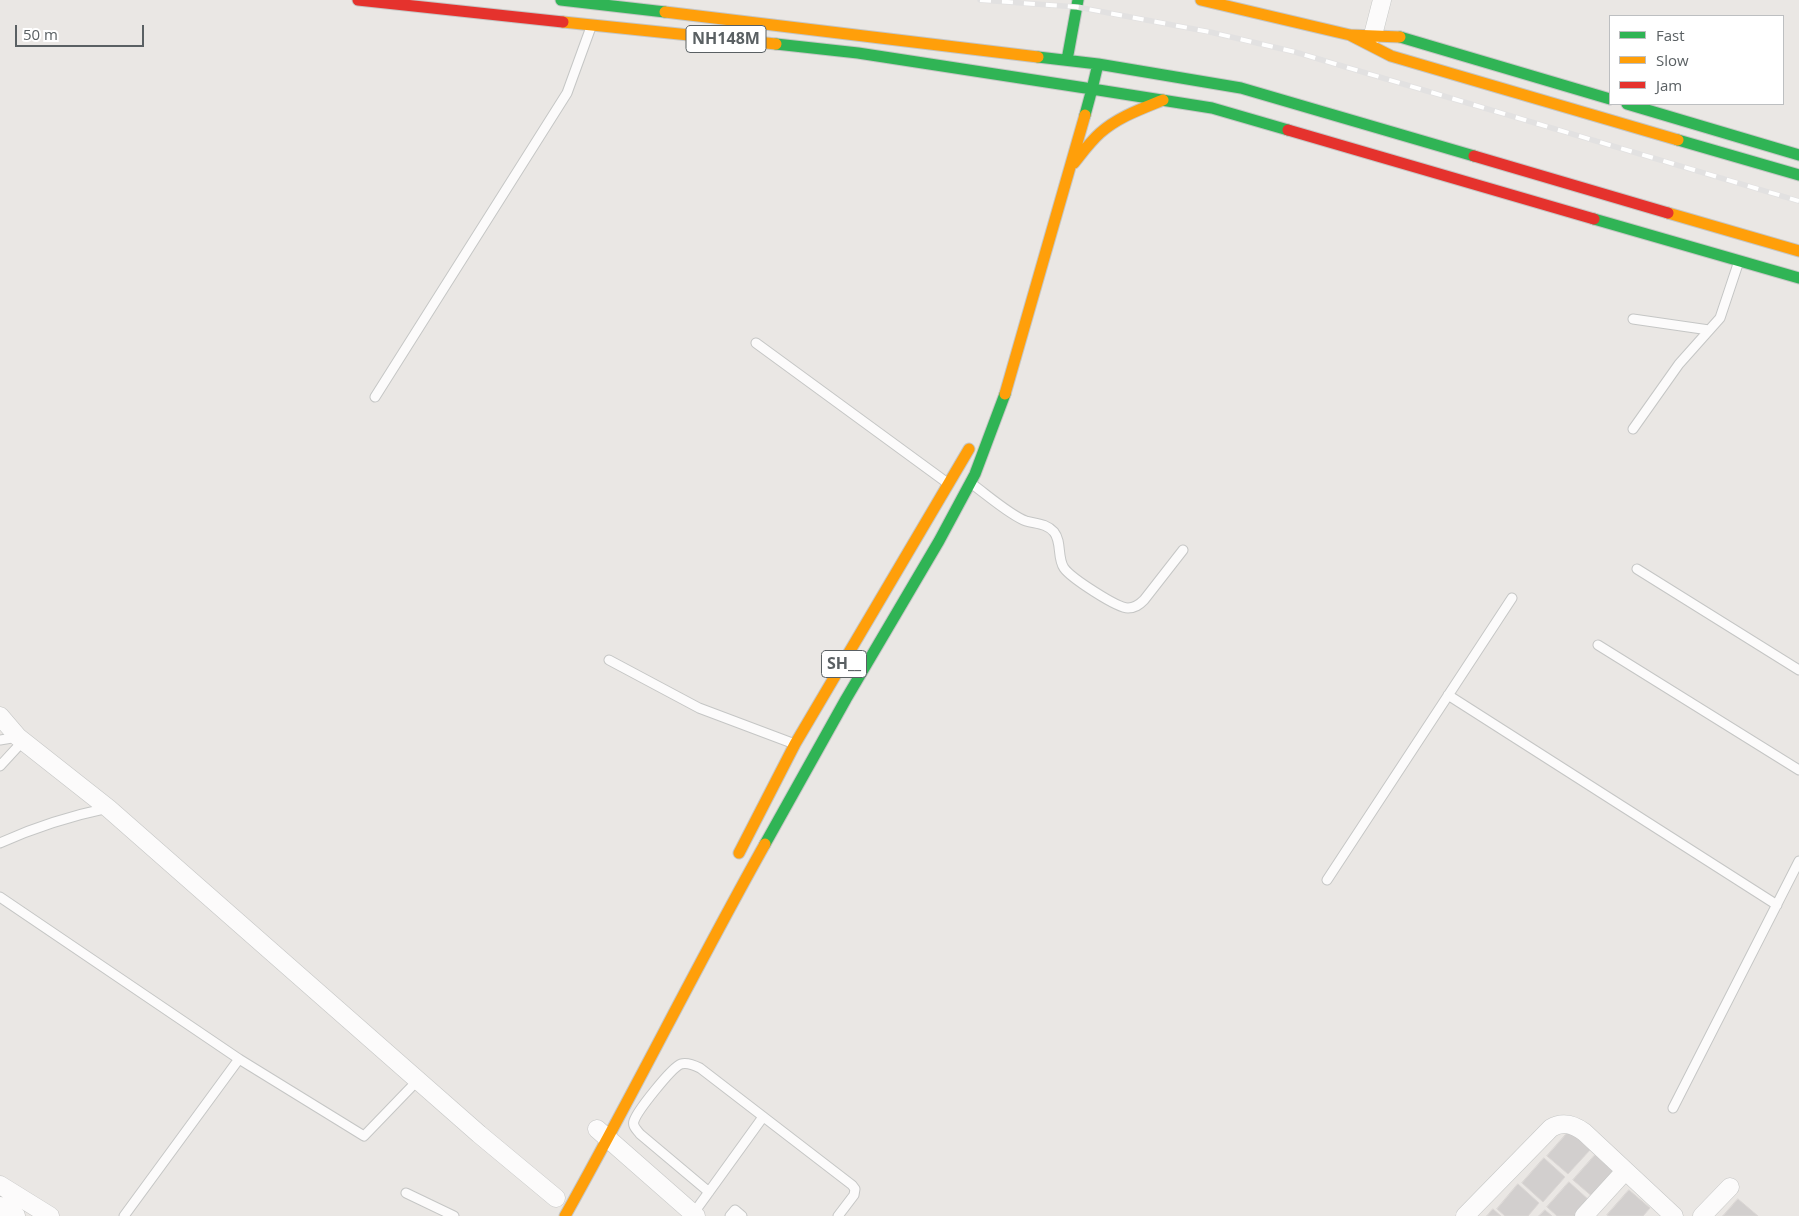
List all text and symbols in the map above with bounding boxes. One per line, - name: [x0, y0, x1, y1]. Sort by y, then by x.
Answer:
- scale bar: [18, 15, 146, 47]
- legend: [1609, 15, 1784, 105]
- text: 50 m: [23, 24, 58, 44]
- text: Fast: [1656, 25, 1685, 45]
- road number: NH148M: [686, 26, 766, 52]
- text: Slow: [1656, 50, 1689, 70]
- text: Jam: [1656, 75, 1682, 95]
- road number: SH__: [822, 651, 866, 678]

